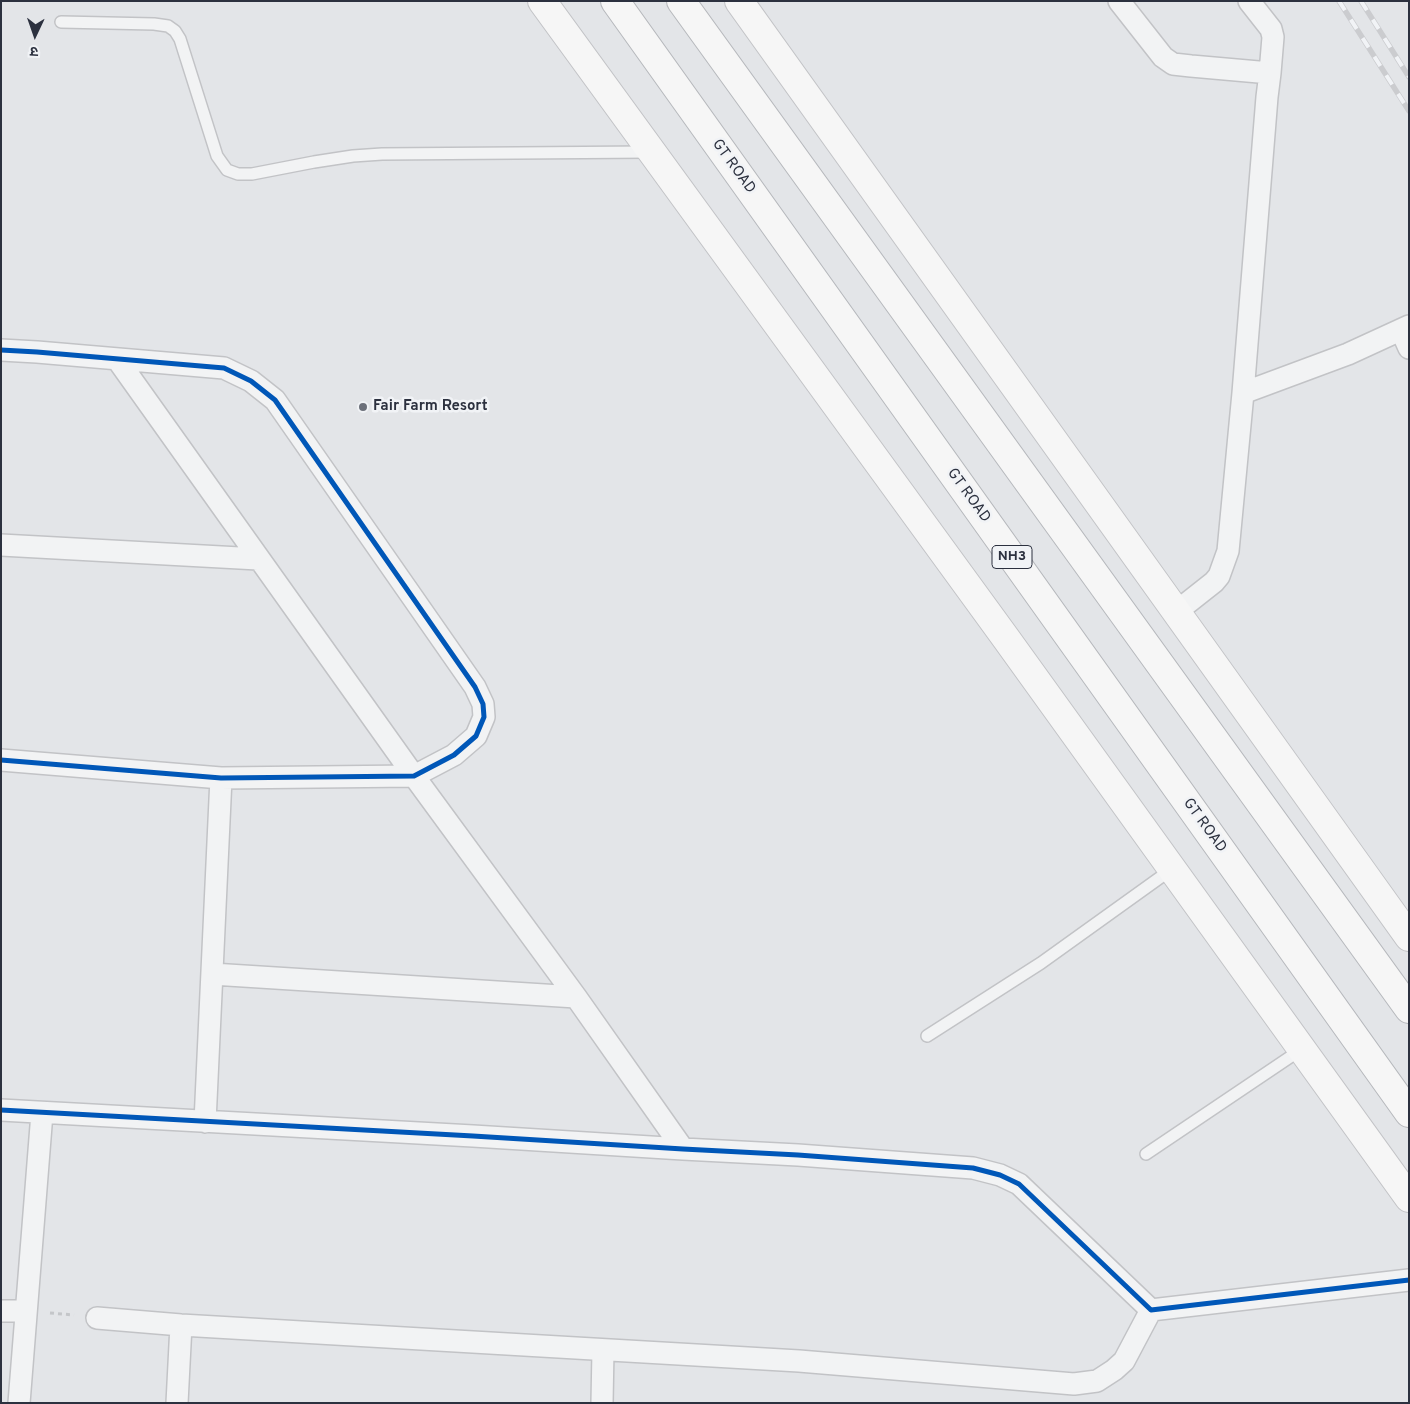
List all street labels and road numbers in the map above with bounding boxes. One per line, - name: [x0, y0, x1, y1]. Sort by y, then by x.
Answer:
- street label: GT ROAD: [707, 136, 759, 198]
- street label: GT ROAD: [942, 465, 994, 527]
- road number: NH3: [992, 546, 1032, 568]
- street label: GT ROAD: [1178, 795, 1230, 857]

